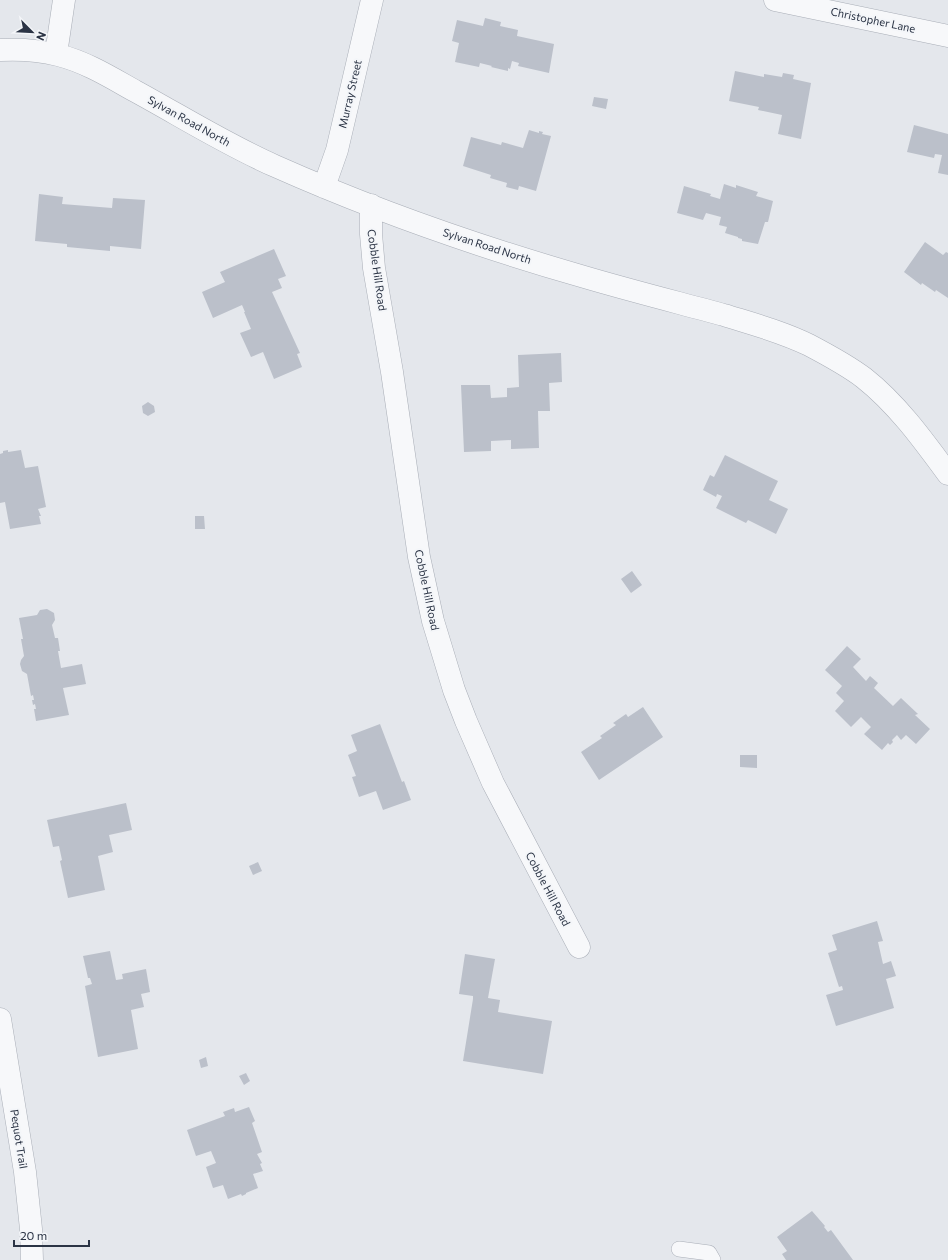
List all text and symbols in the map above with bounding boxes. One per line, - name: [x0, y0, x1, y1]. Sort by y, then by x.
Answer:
- street label: Christopher Lane: [830, 4, 917, 35]
- north arrow: [12, 12, 52, 52]
- text: N: [34, 30, 49, 43]
- street label: Murray Street: [335, 58, 364, 129]
- street label: Sylvan Road North: [146, 93, 233, 149]
- street label: Sylvan Road North: [441, 225, 533, 266]
- street label: Cobble Hill Road: [365, 228, 390, 312]
- street label: Cobble Hill Road: [413, 548, 442, 631]
- street label: Cobble Hill Road: [523, 849, 573, 928]
- street label: Pequot Trail: [8, 1108, 31, 1170]
- scale bar: [14, 1222, 89, 1248]
- text: 20 m: [20, 1228, 47, 1242]

